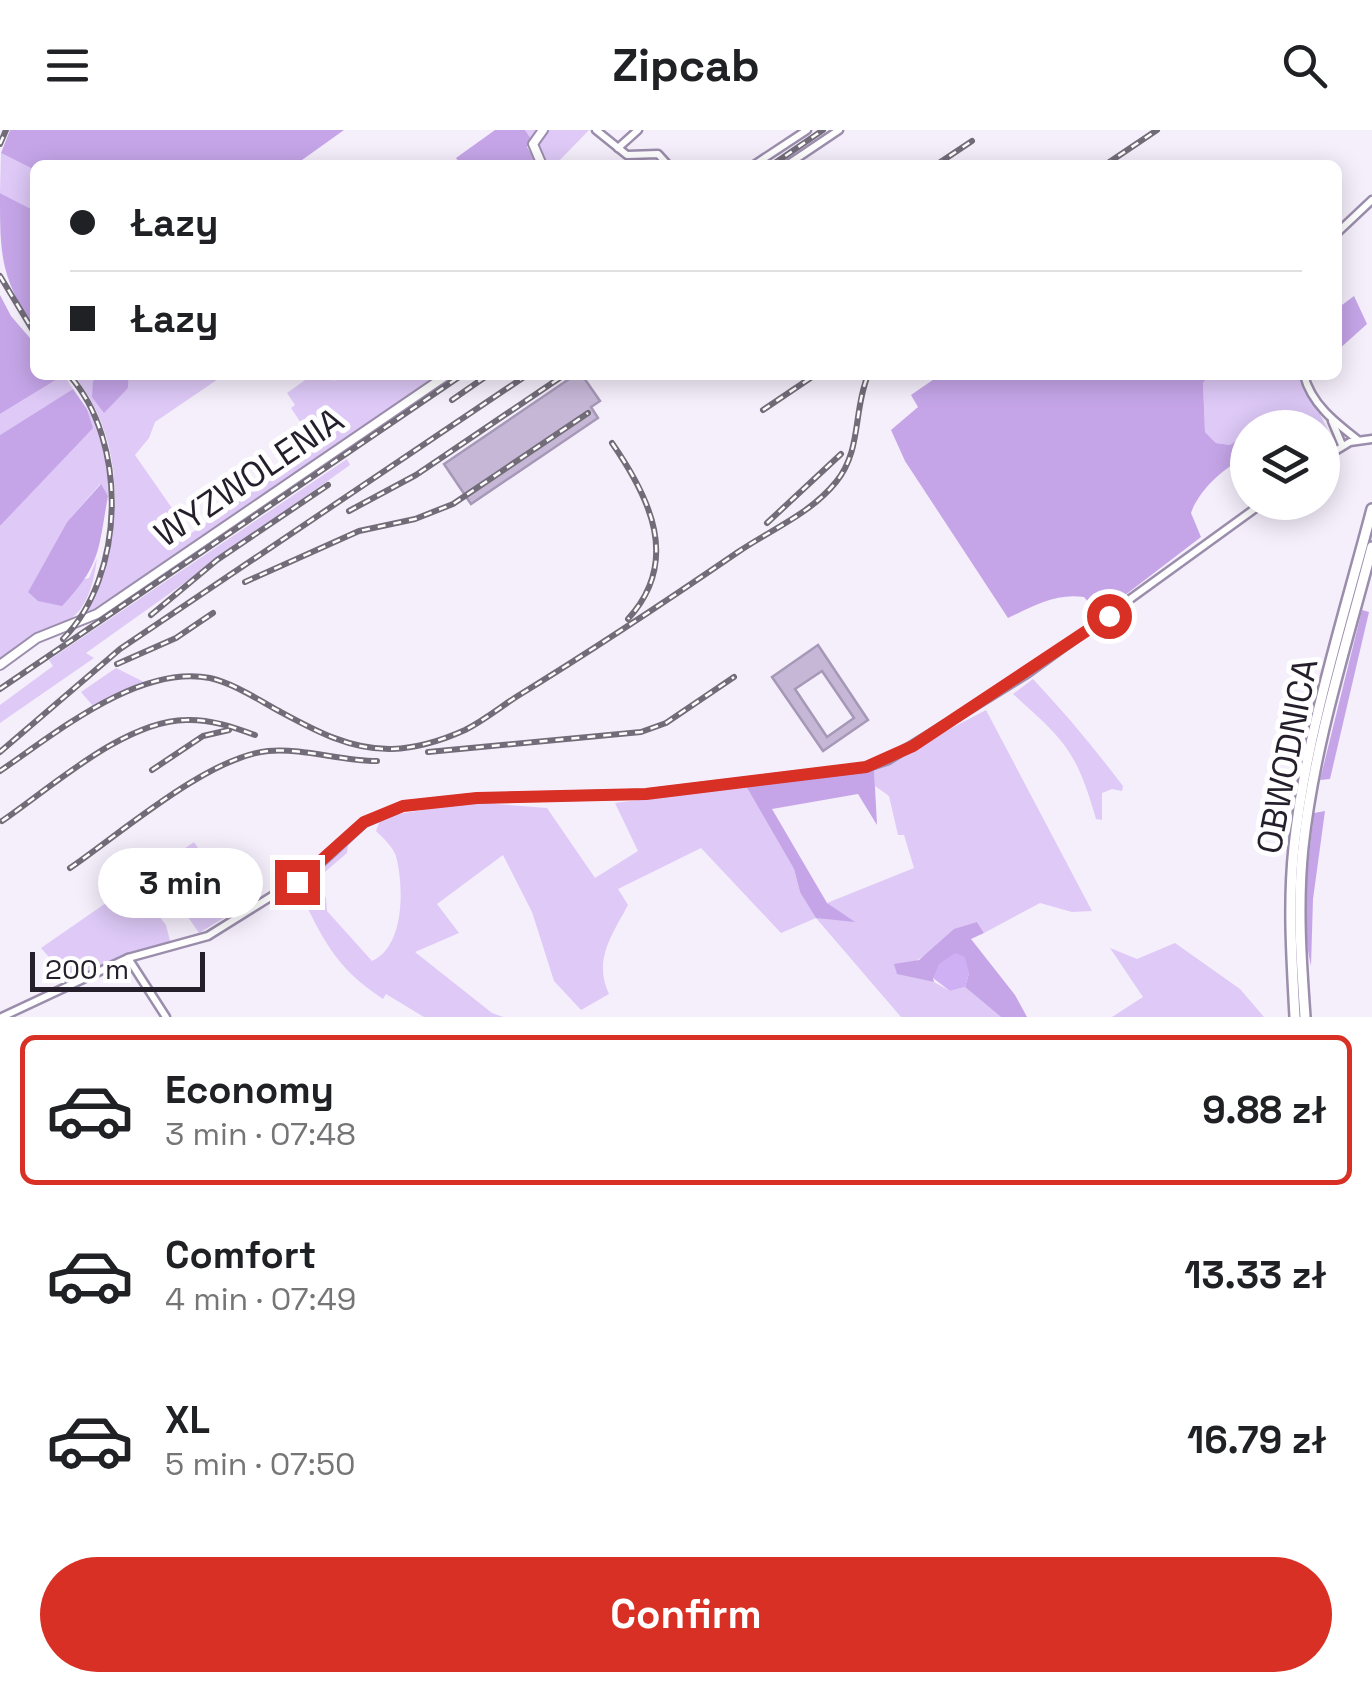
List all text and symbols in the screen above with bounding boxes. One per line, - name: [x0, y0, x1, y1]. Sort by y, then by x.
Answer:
- text: Zipcab: [612, 37, 760, 94]
- icon: menu: [40, 38, 95, 93]
- icon: search: [1277, 38, 1332, 93]
- text: Łazy: [130, 199, 218, 247]
- text: Łazy: [130, 295, 218, 343]
- street label: WYZWOLENIA: [146, 398, 352, 556]
- map controls: [1230, 410, 1340, 520]
- button: layers: [1230, 410, 1340, 520]
- route start: [1087, 594, 1132, 639]
- street label: OBWODNICA: [1247, 655, 1327, 857]
- callout: 3 min: [97, 847, 262, 917]
- route end: [275, 860, 320, 905]
- text: 3 min: [139, 863, 222, 903]
- scale bar: [30, 947, 205, 991]
- text: 200 m: [45, 951, 129, 987]
- icon: car: [45, 1065, 135, 1155]
- text: Economy: [165, 1066, 334, 1114]
- text: 9.88 zł: [1202, 1086, 1327, 1134]
- text: 3 min · 07:48: [165, 1114, 356, 1154]
- icon: car: [45, 1230, 135, 1320]
- text: Comfort: [165, 1231, 316, 1279]
- text: 13.33 zł: [1184, 1251, 1327, 1299]
- text: 4 min · 07:49: [165, 1279, 356, 1319]
- icon: car: [45, 1395, 135, 1485]
- text: XL: [165, 1396, 210, 1444]
- text: 16.79 zł: [1187, 1416, 1327, 1464]
- text: 5 min · 07:50: [165, 1444, 356, 1484]
- button: Confirm: [40, 1557, 1332, 1672]

